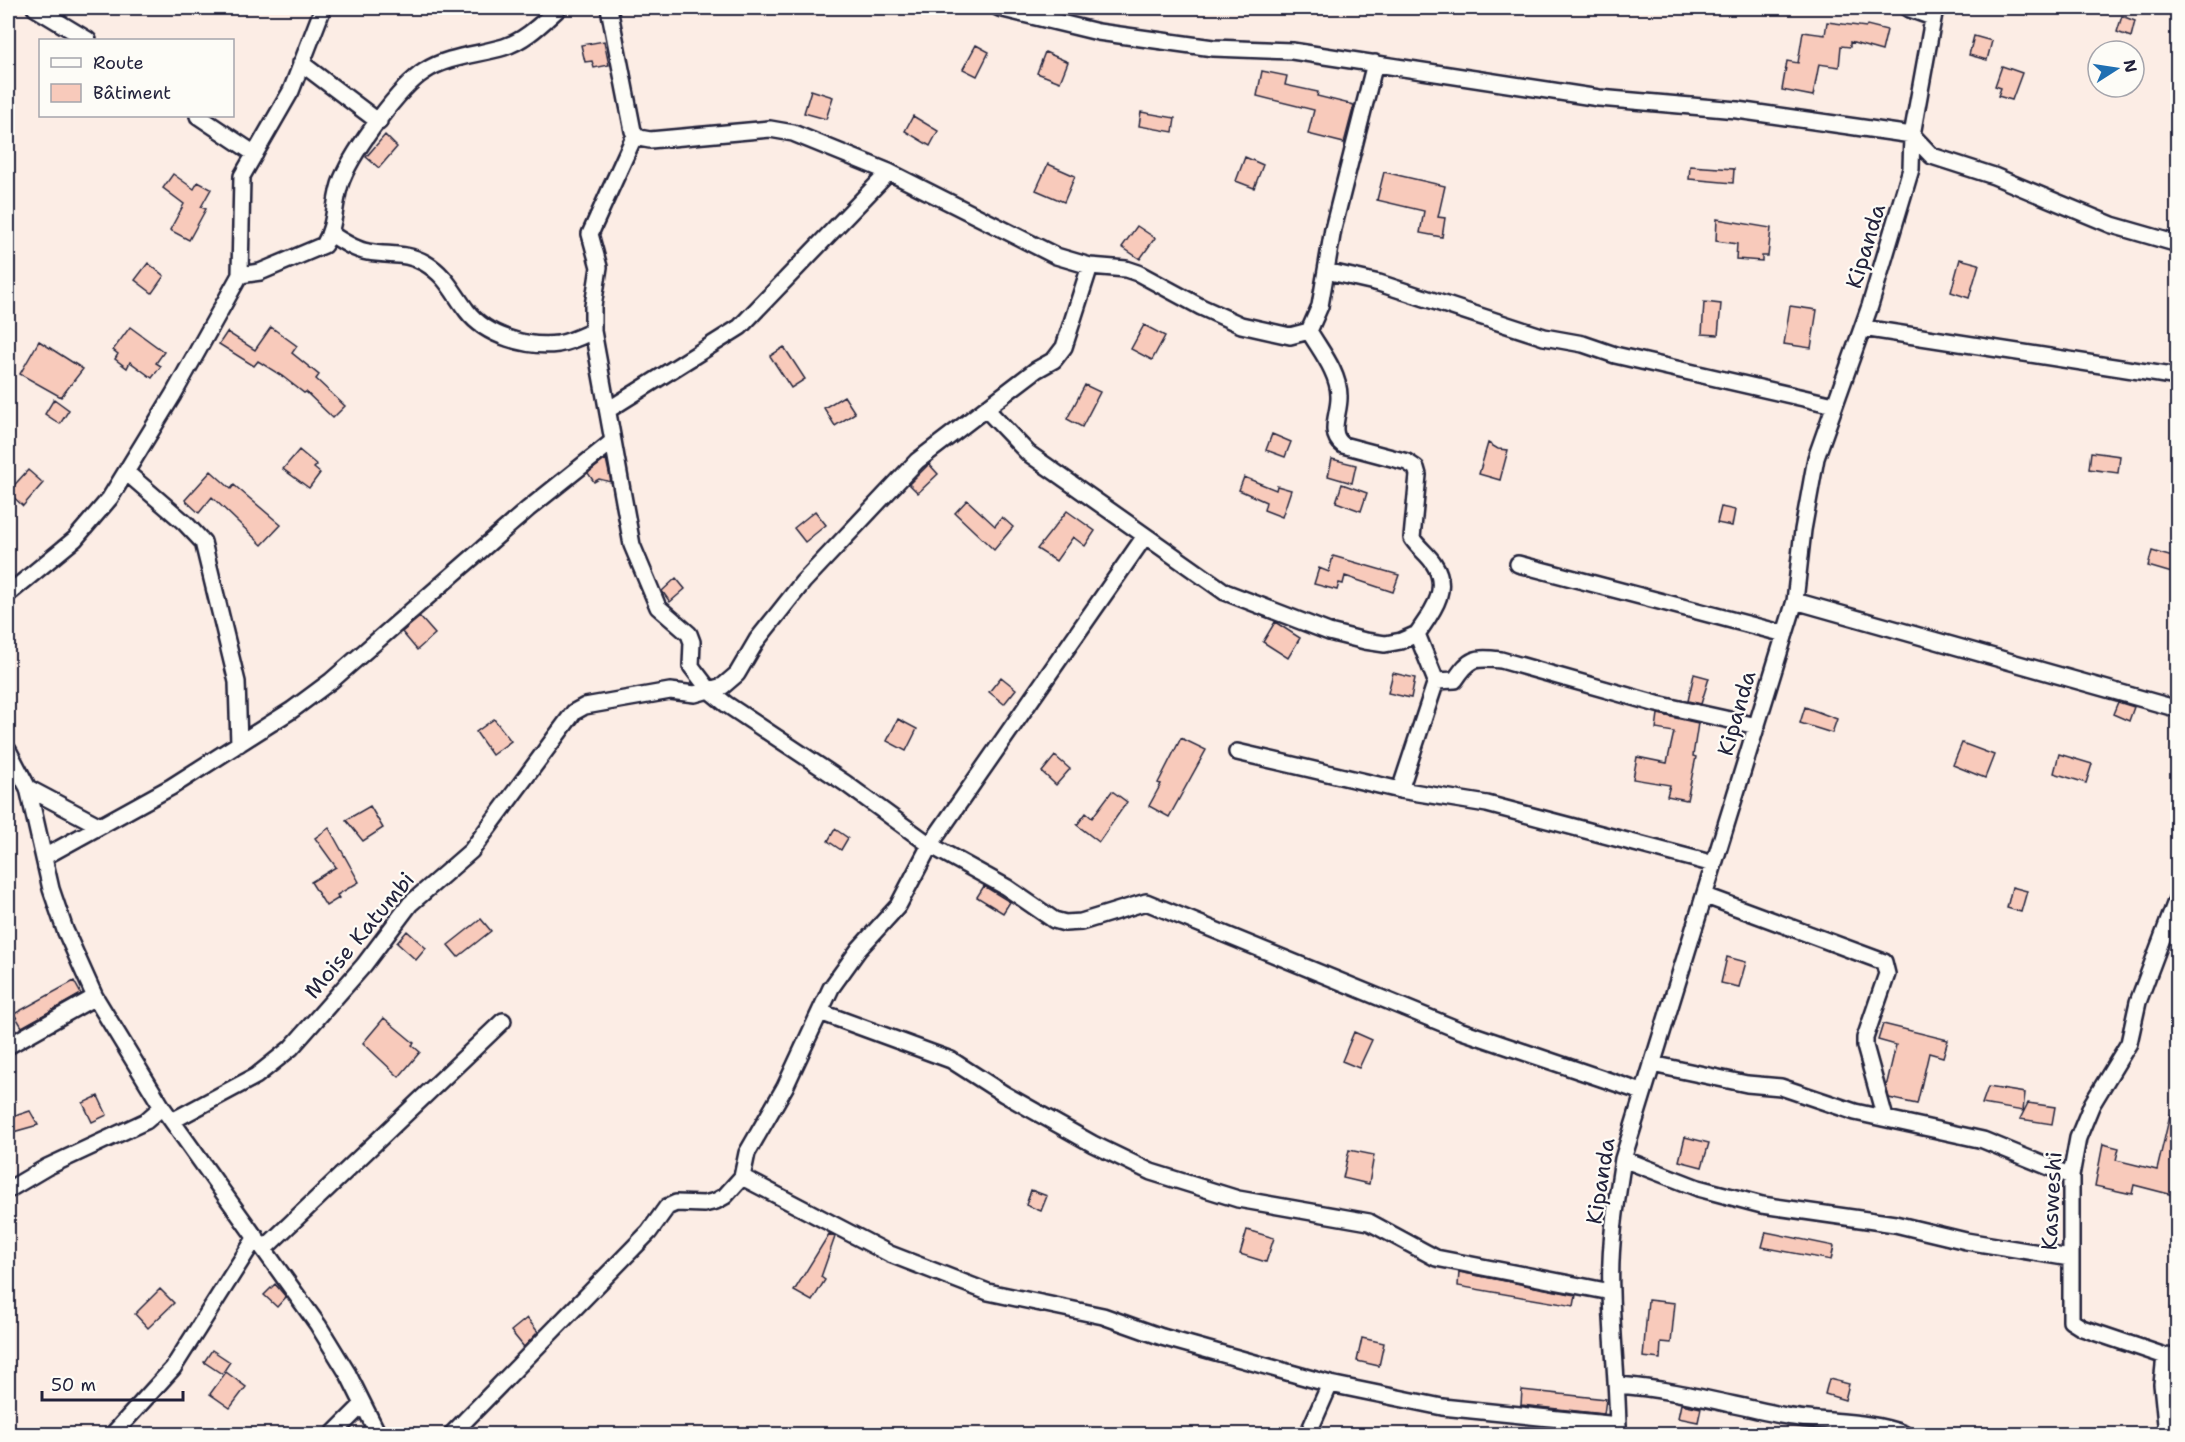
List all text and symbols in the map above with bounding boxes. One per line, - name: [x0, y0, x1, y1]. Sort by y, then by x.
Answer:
- legend: [39, 39, 234, 117]
- north arrow: [2086, 39, 2146, 99]
- text: Route: [93, 51, 144, 75]
- text: N: [2119, 58, 2142, 74]
- text: Bâtiment: [93, 81, 171, 105]
- street label: Kipanda: [1839, 200, 1892, 292]
- street label: Kipanda: [1711, 667, 1763, 759]
- street label: Moise Katumbi: [298, 866, 421, 1005]
- street label: Kipanda: [1579, 1135, 1622, 1226]
- street label: Kasweshi: [2034, 1151, 2069, 1251]
- scale bar: [42, 1364, 183, 1402]
- text: 50 m: [51, 1373, 96, 1397]

